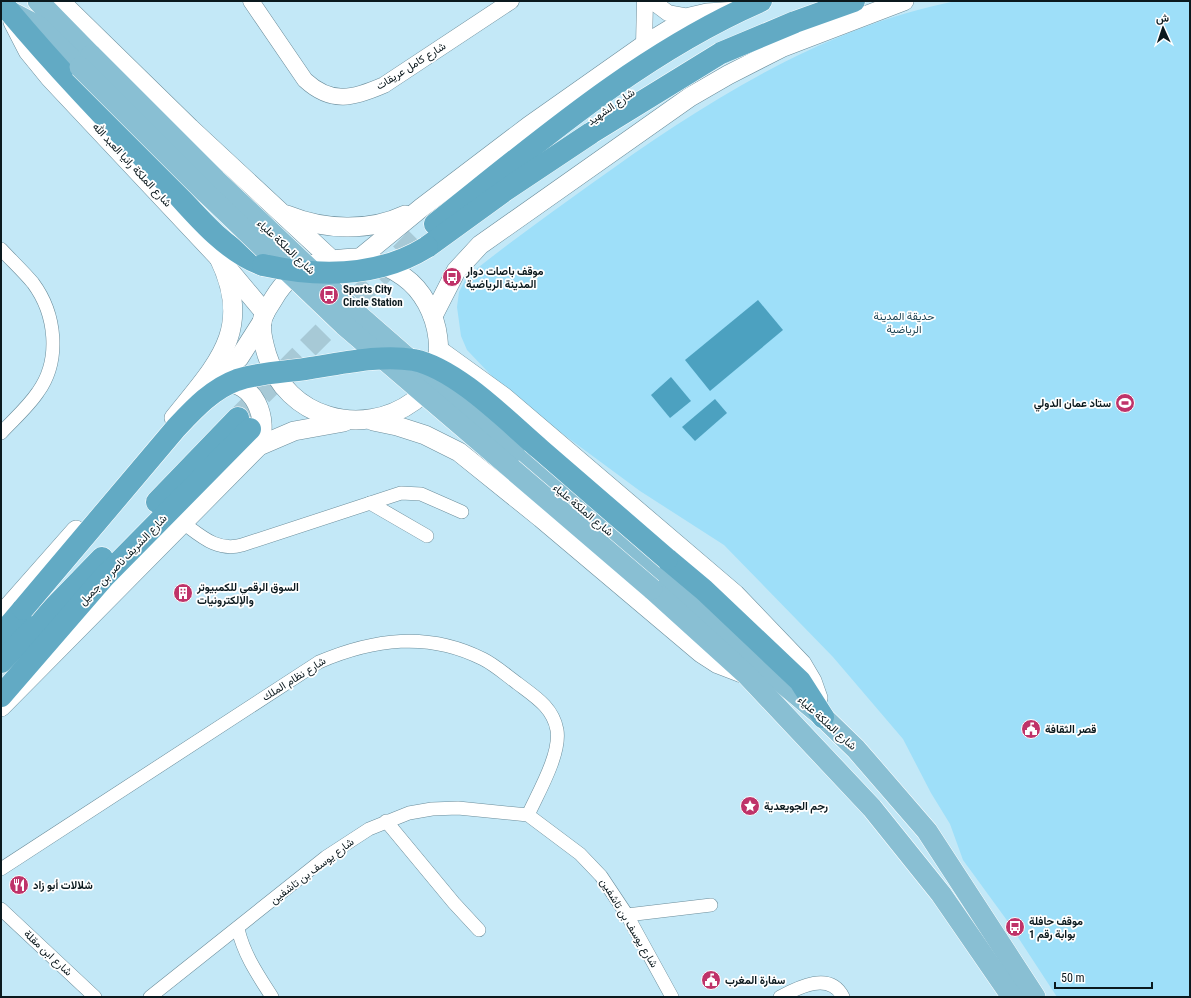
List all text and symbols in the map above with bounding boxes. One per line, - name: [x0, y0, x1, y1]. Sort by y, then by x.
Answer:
- north arrow: [1143, 8, 1183, 48]
- text: ش: [1156, 12, 1169, 25]
- street label: شارع كامل عريقات: [374, 39, 449, 93]
- street label: شارع الشهيد: [585, 86, 638, 129]
- street label: شارع الملكة رانيا العبد الله: [89, 120, 175, 211]
- street label: شارع الملكة علياء: [254, 217, 318, 278]
- place label: موقف باصات دوار المدينة الرياضية: [465, 265, 543, 291]
- bus stop icon: موقف باصات دوار المدينة الرياضية: [441, 266, 463, 288]
- place label: Sports City Circle Station: [343, 283, 403, 309]
- bus stop icon: Sports City Circle Station: [318, 284, 340, 306]
- park label: حديقة المدينة الرياضية: [873, 310, 935, 336]
- sports icon: ستاد عمان الدولي: [1114, 392, 1136, 414]
- place label: ستاد عمان الدولي: [1034, 397, 1111, 412]
- street label: شارع الملكة علياء: [550, 481, 616, 540]
- street label: شارع الشريف ناصر بن جميل: [76, 512, 171, 609]
- place label: السوق الرقمي للكمبيوتر والإلكترونيات: [196, 581, 299, 607]
- building icon: السوق الرقمي للكمبيوتر والإلكترونيات: [172, 582, 194, 604]
- street label: شارع نظام الملك: [260, 654, 329, 705]
- street label: شارع الملكة علياء: [794, 693, 859, 754]
- public building icon: قصر الثقافة: [1020, 718, 1042, 740]
- place label: قصر الثقافة: [1045, 723, 1096, 736]
- place icon: رجم الجويعدية: [739, 795, 761, 817]
- place label: رجم الجويعدية: [764, 800, 828, 814]
- street label: شارع يوسف بن تاشفين: [267, 835, 357, 908]
- restaurant icon: شلالات أبو زاد: [8, 874, 30, 896]
- street label: شارع يوسف بن تاشفين: [596, 876, 661, 971]
- place label: شلالات أبو زاد: [33, 879, 93, 892]
- place label: موقف حافلة بوابة رقم 1: [1029, 915, 1083, 942]
- bus stop icon: موقف حافلة بوابة رقم 1: [1004, 916, 1026, 938]
- street label: شارع ابن مقلة: [20, 927, 75, 980]
- scale bar: [1055, 964, 1152, 990]
- public building icon: سفارة المغرب: [700, 969, 722, 991]
- text: 50 m: [1061, 971, 1085, 985]
- place label: سفارة المغرب: [725, 974, 786, 987]

